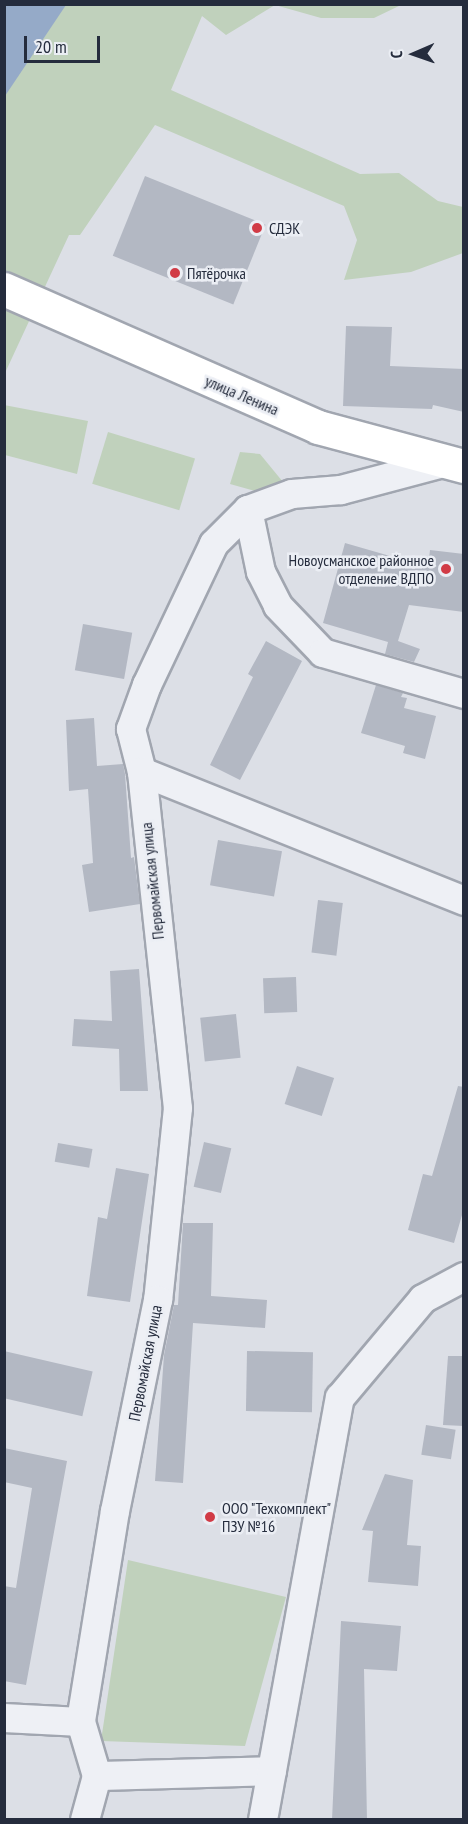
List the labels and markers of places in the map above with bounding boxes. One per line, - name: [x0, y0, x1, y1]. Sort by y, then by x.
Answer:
- place label: СДЭК: [269, 218, 300, 238]
- marker: СДЭК: [250, 221, 264, 235]
- place label: Пятёрочка: [187, 263, 246, 283]
- marker: Пятёрочка: [168, 266, 182, 280]
- place label: Новоусманское районное отделение ВДПО: [289, 550, 434, 588]
- marker: Новоусманское районное отделение ВДПО: [439, 562, 453, 576]
- place label: ООО "Техкомплект" ПЗУ №16: [222, 1498, 332, 1536]
- marker: ООО "Техкомплект" ПЗУ №16: [203, 1510, 217, 1524]

